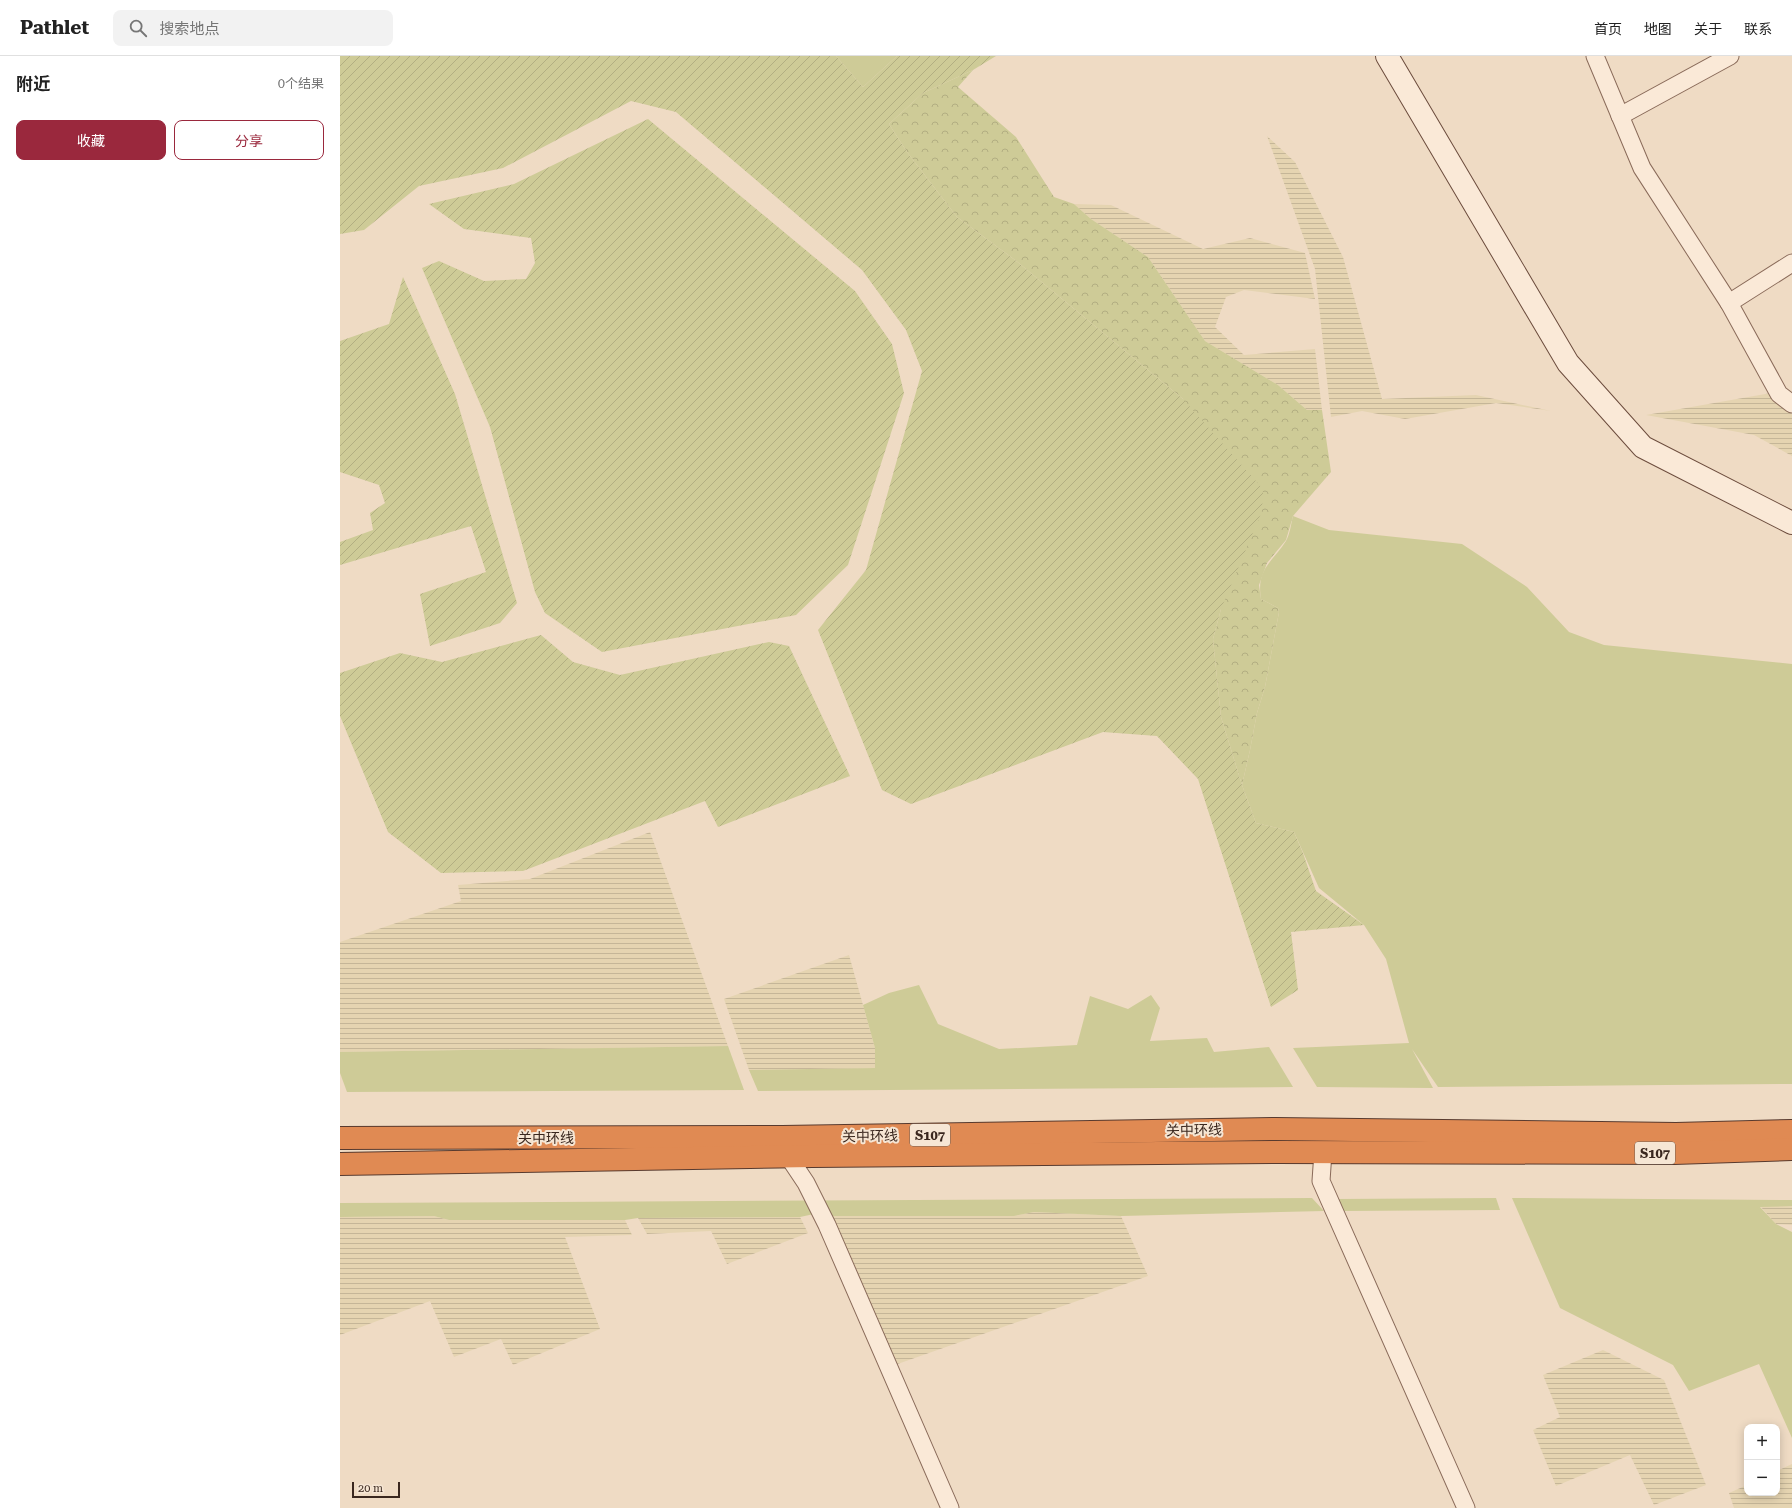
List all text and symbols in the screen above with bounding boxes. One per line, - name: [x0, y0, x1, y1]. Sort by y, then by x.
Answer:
- search box: [113, 10, 393, 46]
- text: Pathlet: [20, 16, 89, 39]
- icon: search: [127, 17, 149, 39]
- text: 搜索地点: [159, 20, 219, 38]
- text: 首页: [1594, 21, 1622, 37]
- text: 地图: [1644, 21, 1672, 37]
- text: 关于: [1694, 21, 1722, 37]
- text: 联系: [1744, 21, 1772, 37]
- text: 附近: [16, 74, 50, 94]
- text: 0个结果: [278, 76, 324, 91]
- button: 收藏: [16, 120, 166, 160]
- button: 分享: [174, 120, 324, 160]
- street label: 关中环线: [1166, 1122, 1222, 1138]
- road number: S107: [910, 1124, 950, 1146]
- street label: 关中环线: [842, 1128, 898, 1144]
- street label: 关中环线: [518, 1130, 574, 1146]
- road number: S107: [1635, 1142, 1675, 1164]
- map controls: [1744, 1424, 1780, 1496]
- button: +: [1744, 1424, 1780, 1460]
- button: −: [1744, 1460, 1780, 1496]
- scale bar: [352, 1480, 400, 1499]
- text: 20 m: [358, 1482, 383, 1495]

